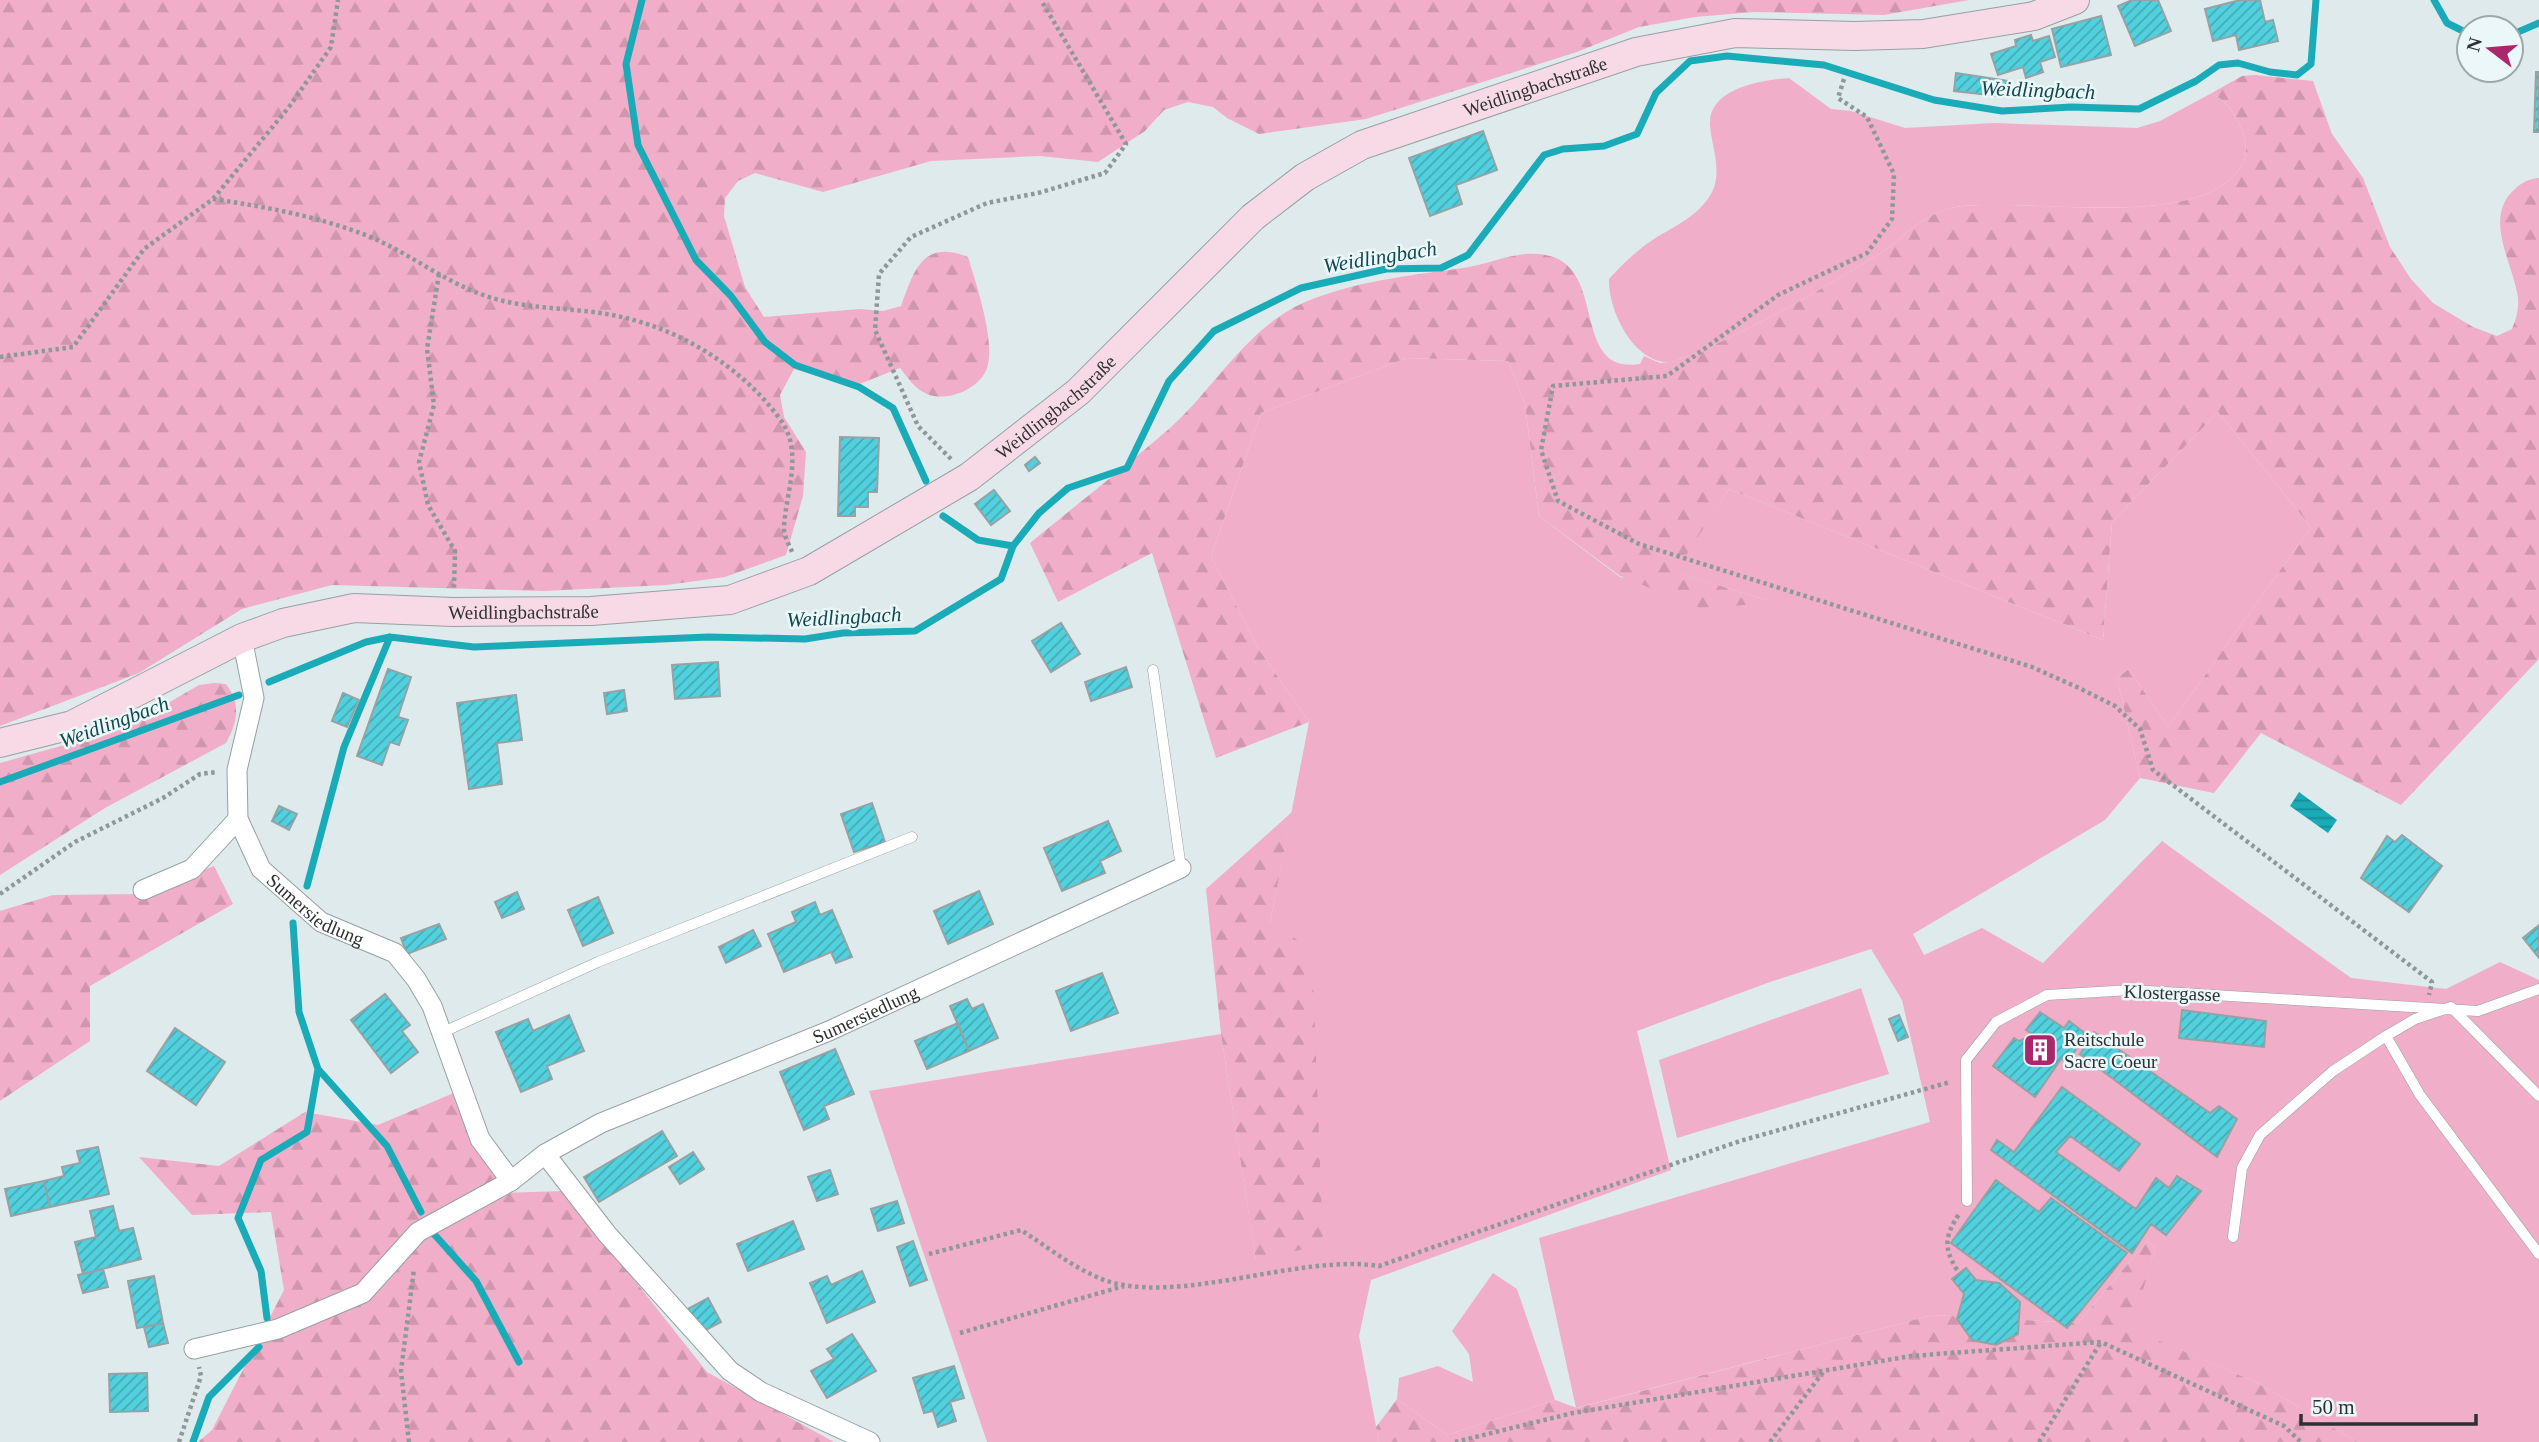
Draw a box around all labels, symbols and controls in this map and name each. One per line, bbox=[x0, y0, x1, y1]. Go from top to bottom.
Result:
north arrow bbox=[2455, 14, 2525, 84]
text: N bbox=[2462, 35, 2486, 54]
street label: Weidlingbachstraße bbox=[1460, 52, 1610, 120]
water label: Weidlingbach bbox=[1980, 76, 2096, 104]
water label: Weidlingbach bbox=[1321, 236, 1439, 278]
street label: Weidlingbachstraße bbox=[991, 350, 1120, 463]
street label: Weidlingbachstraße bbox=[448, 600, 600, 623]
water label: Weidlingbach bbox=[786, 602, 902, 632]
water label: Weidlingbach bbox=[56, 691, 172, 753]
street label: Sumersiedlung bbox=[263, 869, 368, 950]
street label: Sumersiedlung bbox=[809, 981, 922, 1047]
street label: Klostergasse bbox=[2123, 981, 2221, 1005]
place label: Reitschule Sacre Coeur bbox=[2064, 1029, 2158, 1072]
building icon: Reitschule Sacre Coeur bbox=[2021, 1031, 2059, 1069]
scale bar bbox=[2301, 1382, 2476, 1426]
text: 50 m bbox=[2312, 1395, 2355, 1419]

